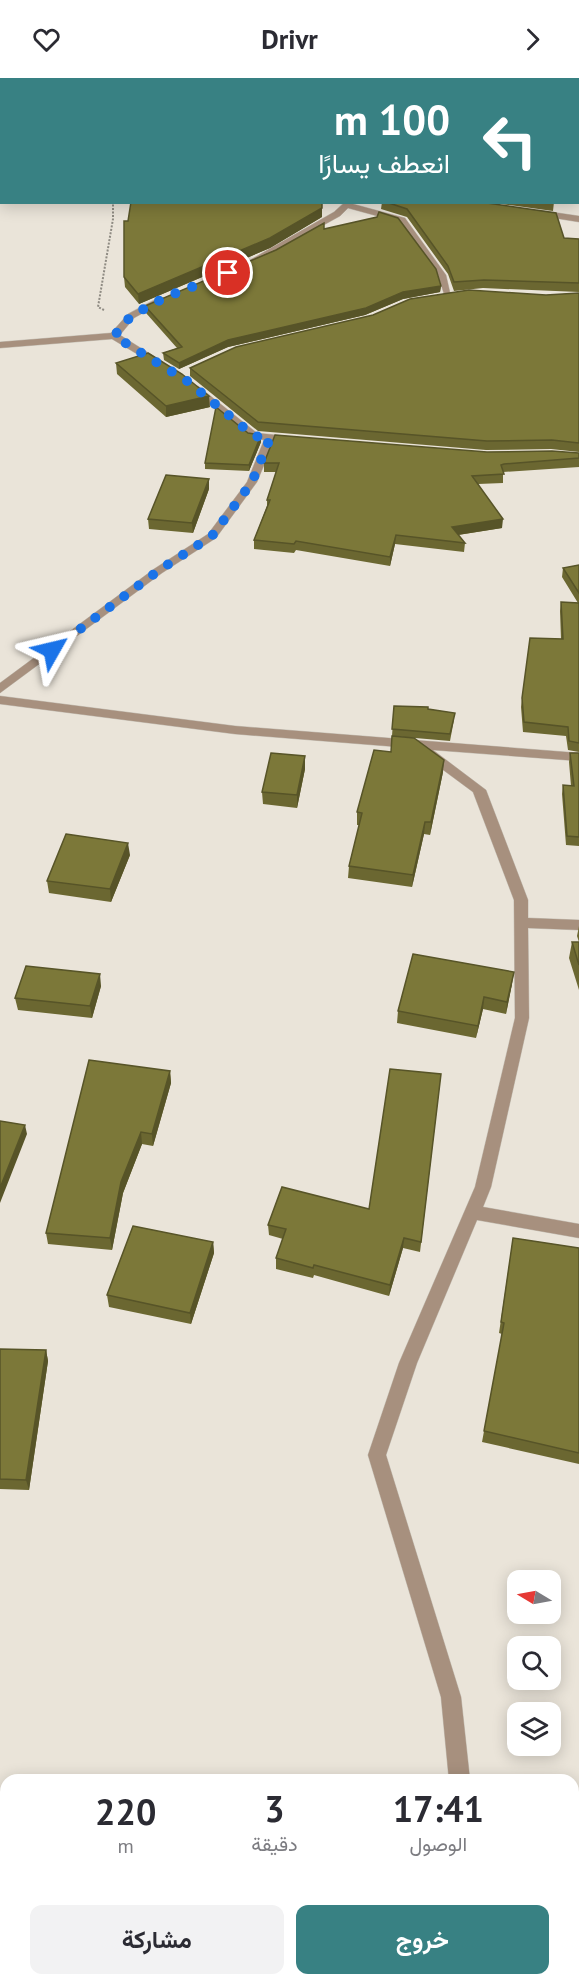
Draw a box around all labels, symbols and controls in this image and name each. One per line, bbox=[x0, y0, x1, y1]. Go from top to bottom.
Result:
text: Drivr bbox=[261, 22, 318, 56]
icon: heart bbox=[30, 23, 63, 56]
icon: forward bbox=[516, 23, 549, 56]
text: 100 m bbox=[334, 92, 450, 147]
icon: left bbox=[471, 102, 549, 180]
text: انعطف يسارًا bbox=[318, 146, 450, 180]
pin bbox=[202, 247, 253, 298]
icon: arrive bbox=[211, 256, 244, 289]
position arrow bbox=[20, 618, 84, 682]
north arrow bbox=[507, 1570, 561, 1624]
map controls bbox=[507, 1570, 561, 1756]
button: search bbox=[507, 1636, 561, 1690]
button: layers bbox=[507, 1702, 561, 1756]
text: 3 bbox=[264, 1785, 285, 1832]
text: 17:41 bbox=[393, 1785, 484, 1832]
text: 220 bbox=[95, 1788, 156, 1835]
text: دقيقة bbox=[251, 1831, 298, 1857]
text: الوصول bbox=[409, 1831, 467, 1857]
text: m bbox=[118, 1833, 134, 1859]
button: مشاركة bbox=[30, 1905, 284, 1974]
button: خروج bbox=[296, 1905, 549, 1974]

